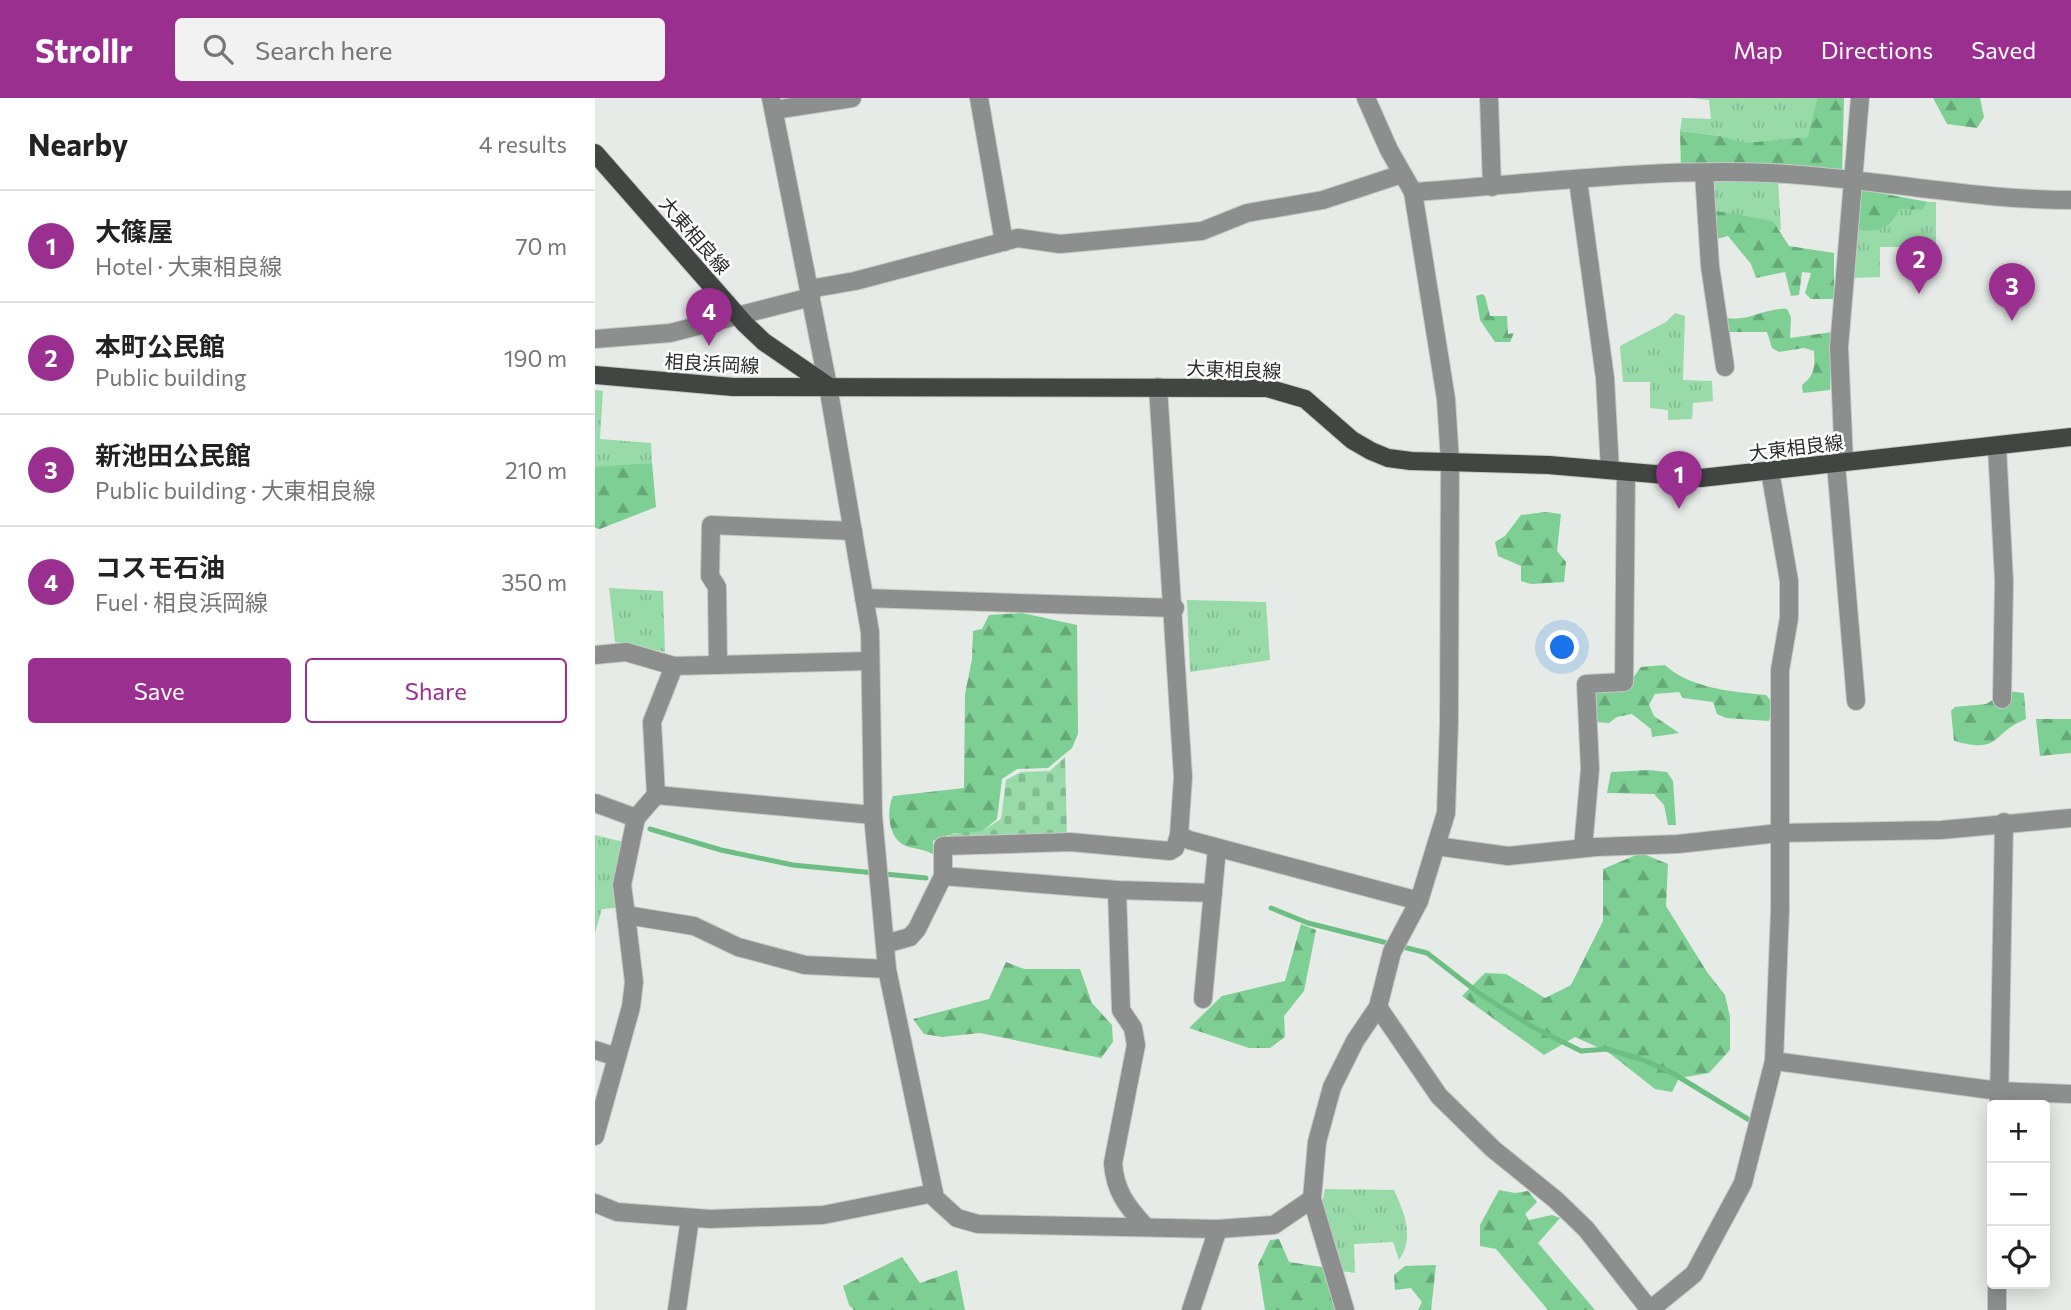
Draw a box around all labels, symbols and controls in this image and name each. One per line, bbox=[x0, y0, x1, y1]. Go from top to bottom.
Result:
search box bbox=[175, 18, 665, 81]
text: Strollr bbox=[35, 29, 133, 70]
icon: search bbox=[199, 30, 237, 68]
text: Search here bbox=[255, 34, 392, 65]
text: Map bbox=[1733, 35, 1783, 64]
text: Directions bbox=[1821, 35, 1933, 64]
text: Saved bbox=[1971, 35, 2036, 64]
text: Nearby bbox=[28, 125, 128, 162]
text: 4 results bbox=[479, 130, 567, 158]
street label: 大東相良線 bbox=[655, 192, 735, 278]
text: 大篠屋 bbox=[95, 215, 173, 246]
text: 1 bbox=[46, 232, 56, 260]
text: 70 m bbox=[515, 232, 567, 260]
pin: 2 bbox=[1896, 236, 1942, 294]
text: Hotel · 大東相良線 bbox=[95, 252, 282, 280]
pin: 3 bbox=[1989, 263, 2035, 321]
pin: 4 bbox=[686, 288, 732, 346]
text: 本町公民館 bbox=[95, 330, 225, 361]
text: 2 bbox=[44, 344, 58, 372]
text: 190 m bbox=[504, 344, 567, 372]
street label: 相良浜岡線 bbox=[664, 349, 760, 377]
street label: 大東相良線 bbox=[1186, 356, 1282, 382]
text: Public building bbox=[95, 363, 246, 391]
street label: 大東相良線 bbox=[1747, 430, 1845, 464]
text: 新池田公民館 bbox=[95, 439, 251, 470]
pin: 1 bbox=[1656, 451, 1702, 509]
text: 3 bbox=[44, 456, 58, 484]
text: 210 m bbox=[505, 456, 567, 484]
text: Public building · 大東相良線 bbox=[95, 476, 376, 504]
text: コスモ石油 bbox=[95, 551, 225, 582]
text: 4 bbox=[44, 568, 58, 596]
text: 350 m bbox=[501, 568, 567, 596]
text: Fuel · 相良浜岡線 bbox=[95, 588, 268, 616]
your location bbox=[1545, 630, 1579, 664]
button: Save bbox=[28, 658, 291, 723]
button: Share bbox=[305, 658, 567, 723]
map controls bbox=[1987, 1100, 2050, 1289]
button: + bbox=[1987, 1100, 2050, 1163]
button: − bbox=[1987, 1163, 2050, 1226]
button: locate bbox=[1987, 1226, 2050, 1289]

